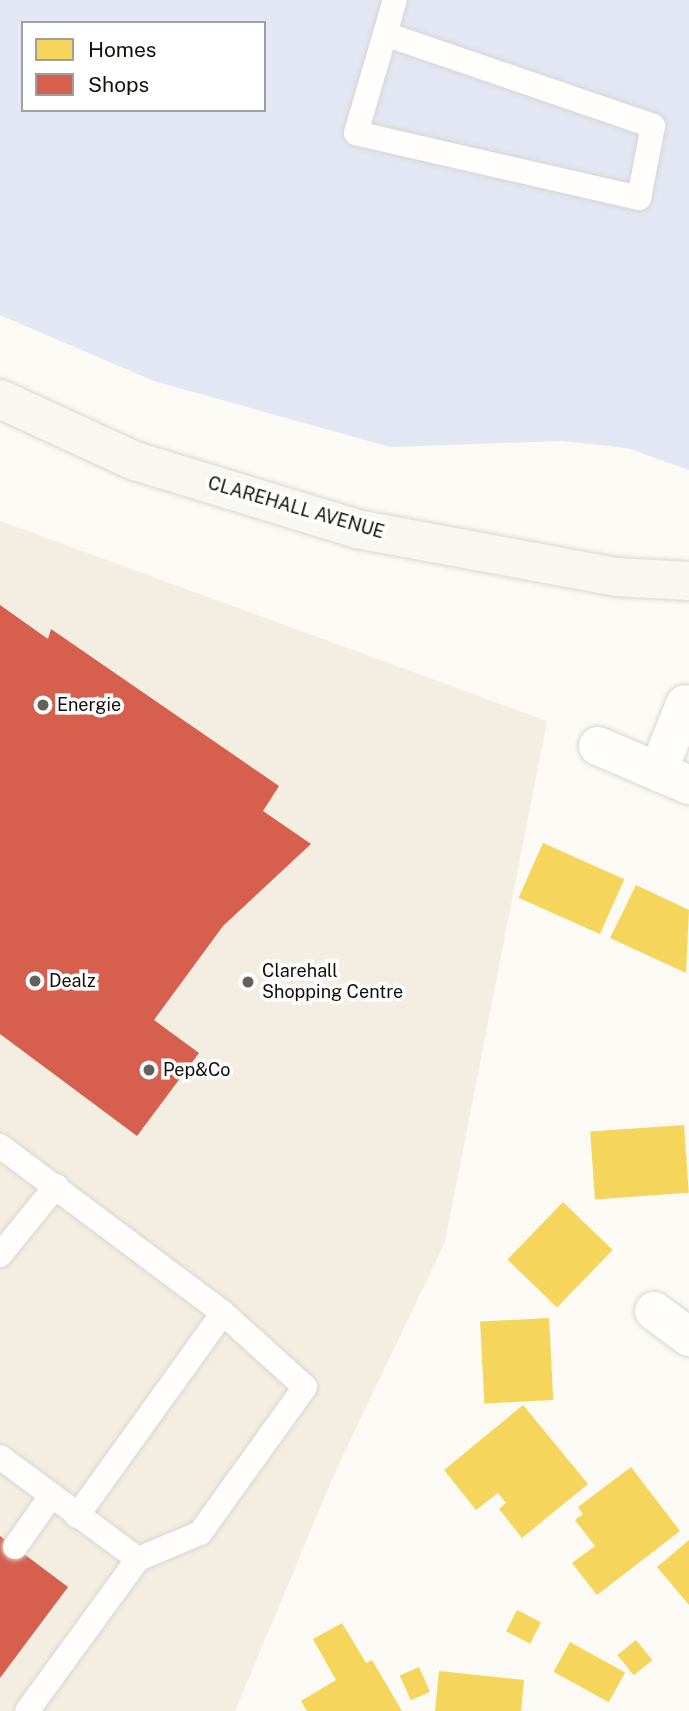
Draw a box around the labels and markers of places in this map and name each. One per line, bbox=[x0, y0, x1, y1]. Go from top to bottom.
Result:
place label: Energie bbox=[57, 694, 121, 716]
marker: Energie bbox=[35, 697, 51, 713]
place label: Clarehall Shopping Centre bbox=[262, 961, 403, 1004]
place label: Dealz bbox=[49, 970, 96, 992]
marker: Dealz bbox=[27, 973, 43, 989]
marker: Clarehall Shopping Centre bbox=[240, 974, 256, 990]
place label: Pep&Co bbox=[163, 1059, 231, 1081]
marker: Pep&Co bbox=[141, 1062, 157, 1078]

